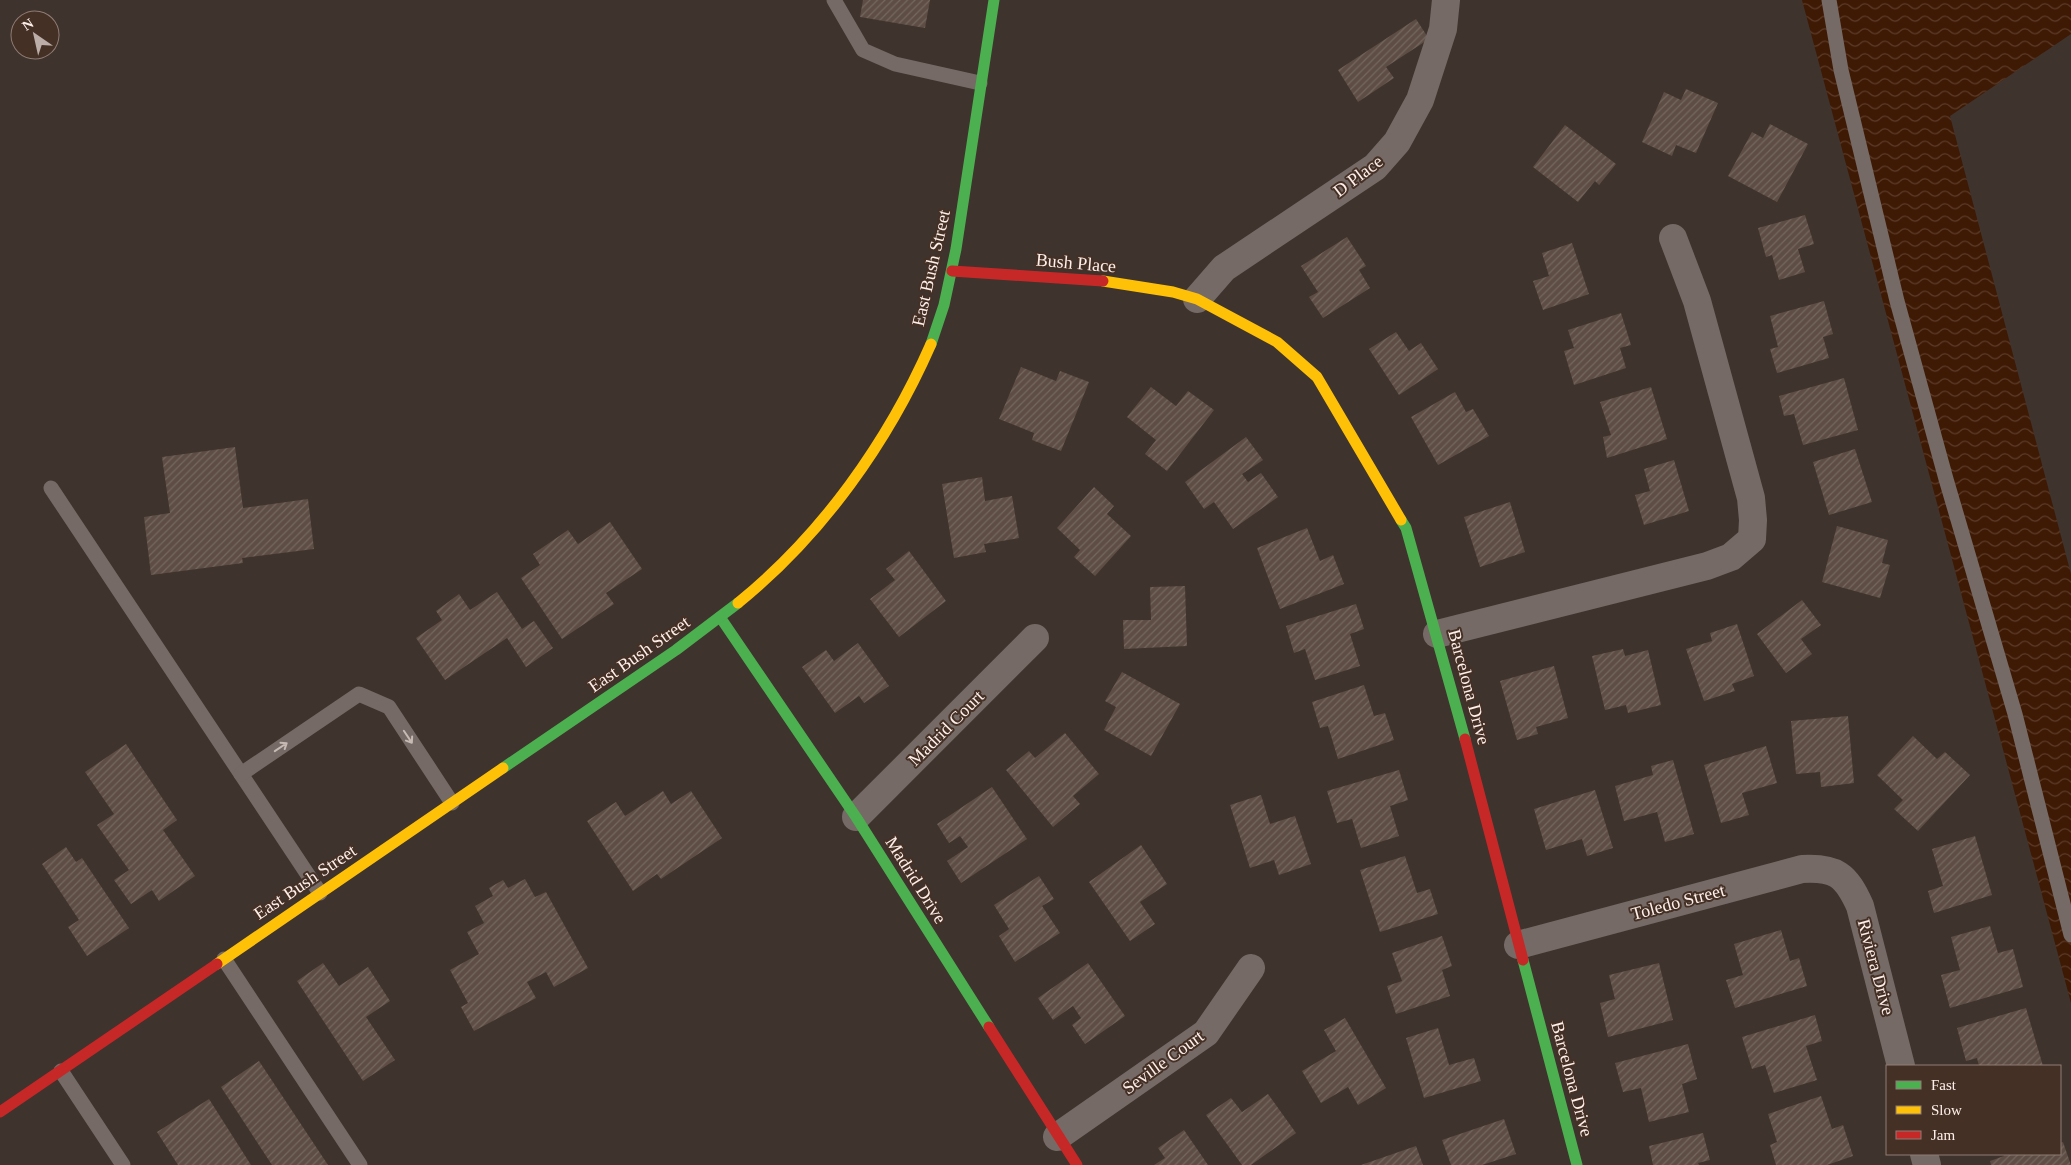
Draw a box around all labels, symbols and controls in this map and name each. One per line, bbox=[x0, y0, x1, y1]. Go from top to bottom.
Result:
north arrow bbox=[10, 10, 60, 60]
text: N bbox=[20, 16, 36, 34]
street label: D Place bbox=[1329, 151, 1387, 201]
street label: East Bush Street bbox=[908, 208, 954, 328]
street label: Bush Place bbox=[1035, 250, 1117, 276]
street label: East Bush Street bbox=[585, 612, 693, 696]
street label: Barcelona Drive bbox=[1444, 627, 1494, 747]
street label: Madrid Court bbox=[904, 686, 988, 770]
one-way arrow bbox=[403, 730, 414, 744]
one-way arrow bbox=[274, 742, 288, 752]
street label: Madrid Drive bbox=[881, 833, 951, 927]
street label: East Bush Street bbox=[250, 840, 360, 924]
street label: Toledo Street bbox=[1629, 880, 1727, 924]
street label: Riviera Drive bbox=[1854, 917, 1898, 1017]
street label: Barcelona Drive bbox=[1547, 1019, 1597, 1139]
street label: Seville Court bbox=[1118, 1026, 1208, 1098]
legend bbox=[1886, 1065, 2061, 1155]
text: Fast bbox=[1931, 1077, 1957, 1093]
text: Slow bbox=[1931, 1102, 1962, 1118]
text: Jam bbox=[1931, 1127, 1955, 1143]

